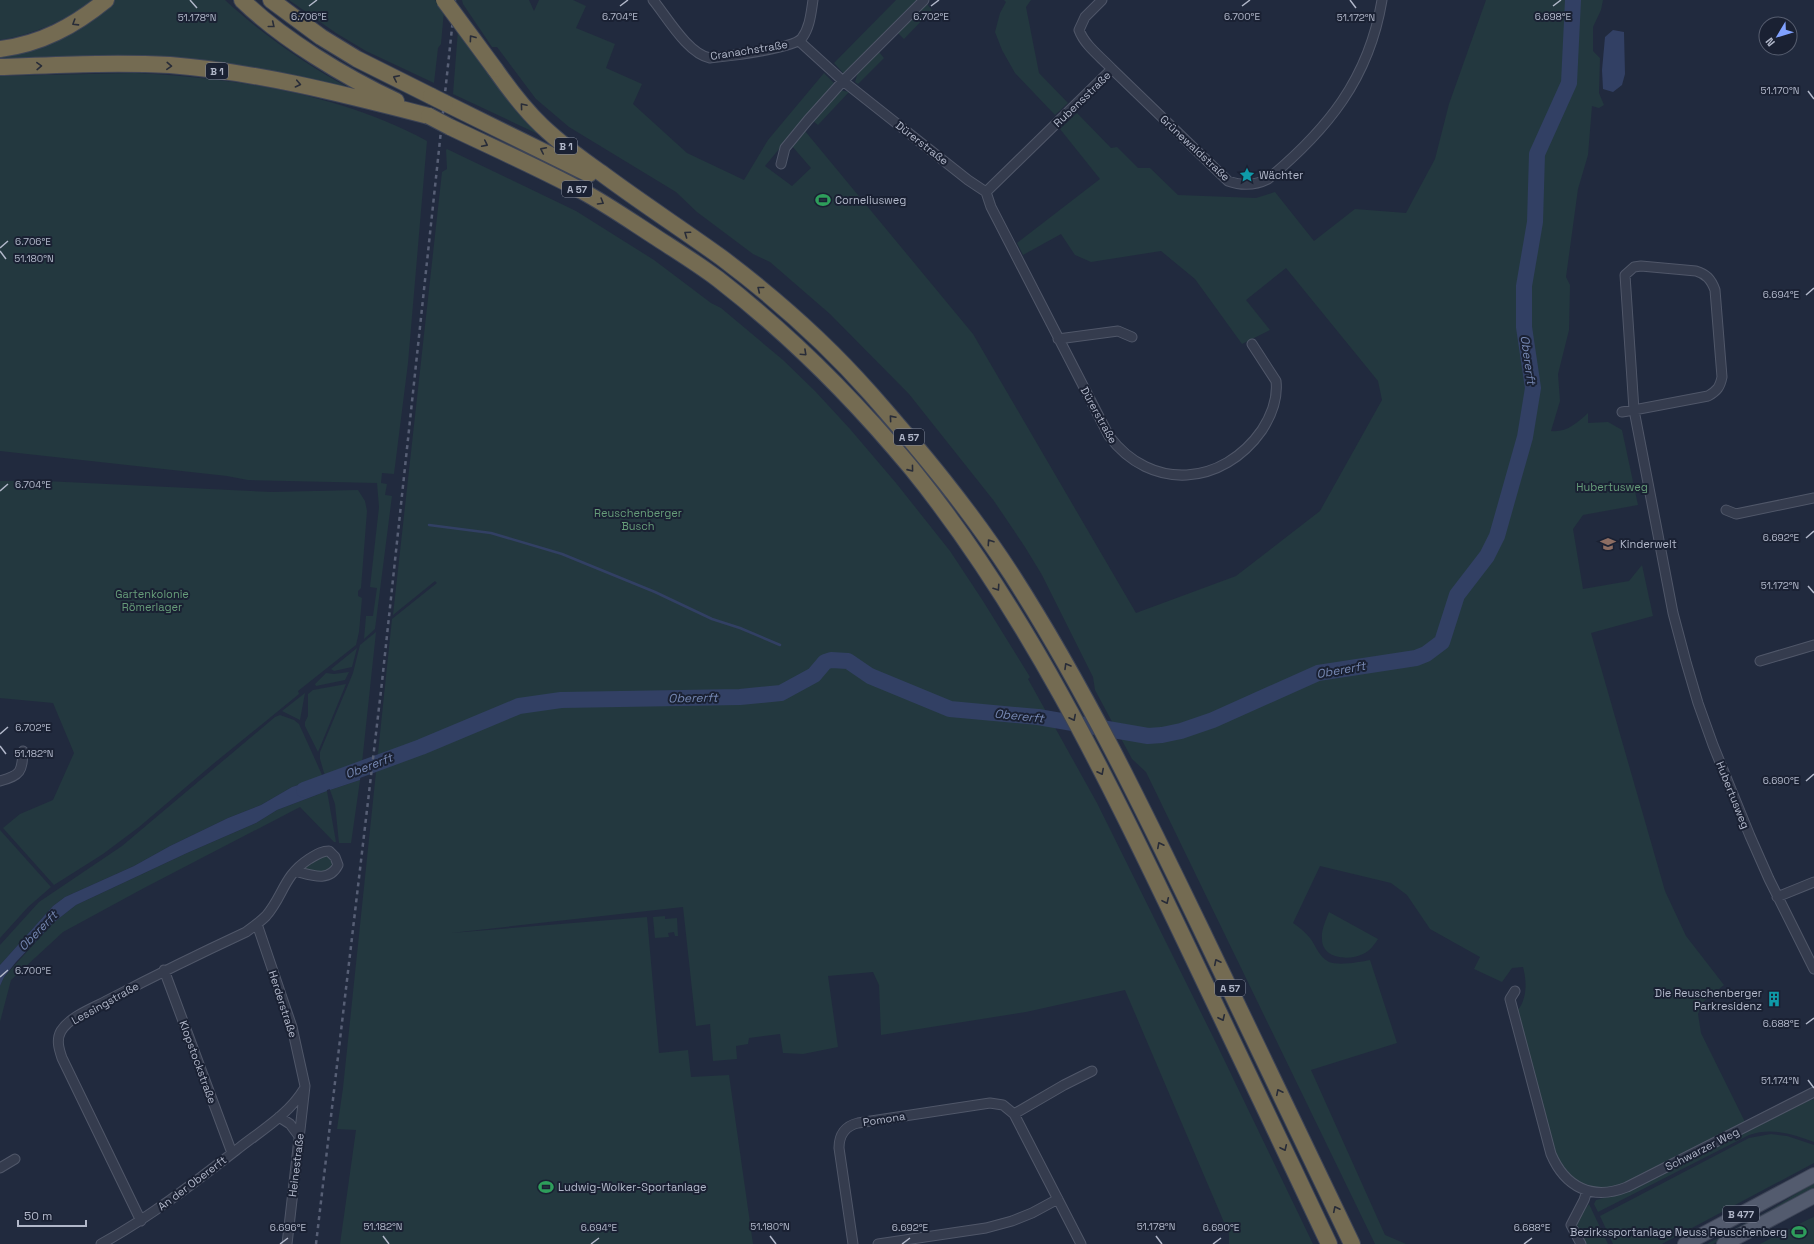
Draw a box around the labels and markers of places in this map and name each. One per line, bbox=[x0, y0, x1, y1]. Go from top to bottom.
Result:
place icon: Wächter bbox=[1238, 166, 1256, 184]
place label: Wächter bbox=[1259, 168, 1303, 182]
sports icon: Corneliusweg bbox=[814, 191, 832, 209]
place label: Corneliusweg bbox=[835, 193, 906, 207]
school or university icon: Kinderwelt bbox=[1599, 535, 1617, 553]
place label: Kinderwelt bbox=[1620, 537, 1677, 551]
place label: Die Reuschenberger Parkresidenz bbox=[1655, 986, 1762, 1013]
building icon: Die Reuschenberger Parkresidenz bbox=[1765, 990, 1783, 1008]
sports icon: Ludwig-Wolker-Sportanlage bbox=[537, 1178, 555, 1196]
place label: Ludwig-Wolker-Sportanlage bbox=[558, 1180, 706, 1194]
sports icon: Bezirkssportanlage Neuss Reuschenberg bbox=[1790, 1223, 1808, 1241]
place label: Bezirkssportanlage Neuss Reuschenberg bbox=[1570, 1225, 1787, 1239]

